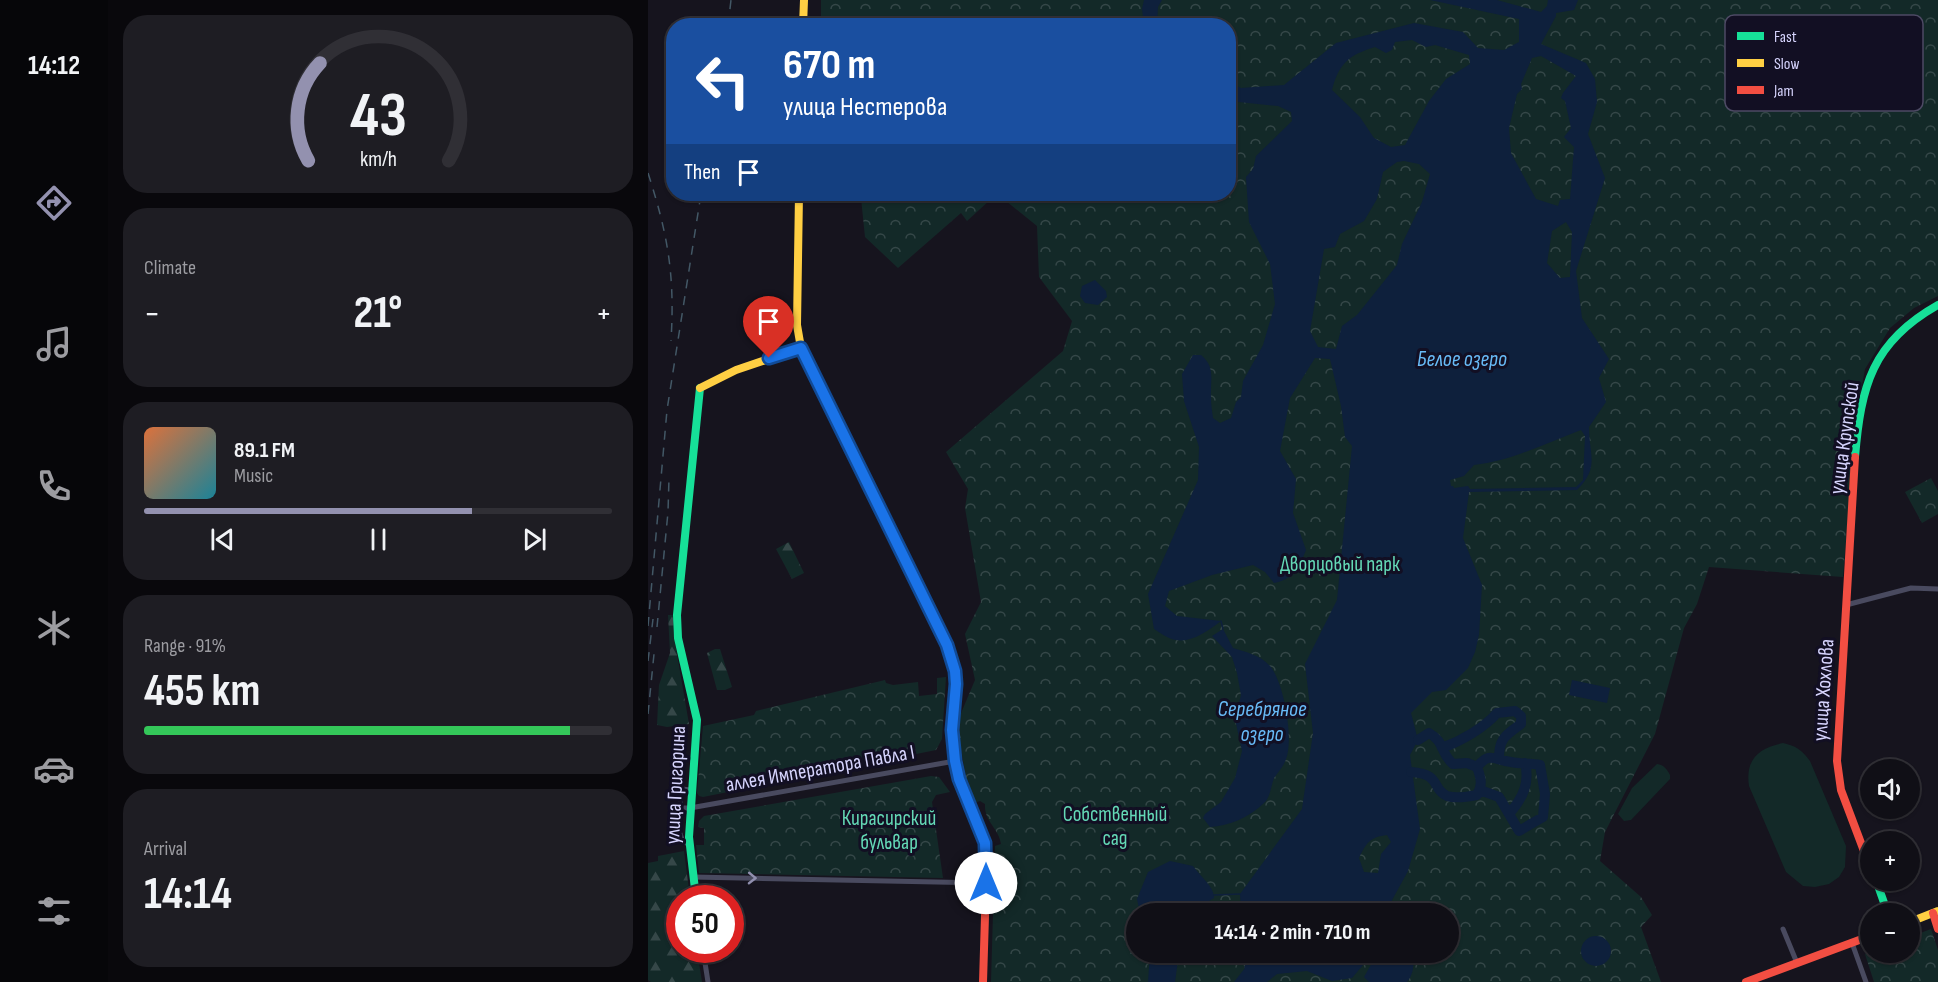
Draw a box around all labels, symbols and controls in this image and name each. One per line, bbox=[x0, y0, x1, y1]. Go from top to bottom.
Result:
legend bbox=[1725, 15, 1923, 111]
text: Fast bbox=[1774, 28, 1797, 47]
text: 670 m bbox=[783, 40, 875, 91]
icon: left bbox=[684, 42, 762, 120]
text: 14:12 bbox=[28, 50, 80, 82]
text: Slow bbox=[1774, 55, 1799, 74]
text: 43 bbox=[349, 79, 407, 154]
text: Jam bbox=[1773, 82, 1794, 101]
text: улица Нестерова bbox=[783, 91, 947, 123]
text: km/h bbox=[359, 148, 397, 173]
icon: arrive bbox=[732, 156, 765, 189]
text: Then bbox=[684, 159, 720, 186]
icon: directions bbox=[33, 182, 75, 224]
text: Climate bbox=[144, 256, 196, 280]
text: 21° bbox=[354, 286, 402, 341]
text: − bbox=[144, 294, 160, 334]
text: + bbox=[596, 294, 612, 334]
pin bbox=[743, 296, 794, 358]
icon: arrive bbox=[752, 305, 785, 338]
icon: music bbox=[33, 323, 75, 365]
water label: Белое озеро bbox=[1417, 346, 1507, 373]
street label: улица Крупской bbox=[1824, 380, 1865, 496]
text: 89.1 FM bbox=[234, 437, 295, 464]
text: Music bbox=[234, 464, 273, 488]
icon: phone bbox=[33, 465, 75, 507]
icon: previous bbox=[206, 523, 239, 556]
icon: pause bbox=[362, 523, 395, 556]
icon: next bbox=[518, 523, 551, 556]
park label: Дворцовый парк bbox=[1280, 552, 1400, 577]
icon: climate bbox=[33, 607, 75, 649]
text: Range · 91% bbox=[144, 634, 226, 658]
street label: улица Хохлова bbox=[1807, 638, 1840, 742]
text: 455 km bbox=[144, 664, 260, 719]
water label: Серебряное озеро bbox=[1217, 696, 1307, 748]
street label: улица Григорина bbox=[660, 725, 691, 845]
street label: аллея Императора Павла I bbox=[724, 740, 916, 797]
icon: car bbox=[33, 748, 75, 790]
map controls bbox=[1860, 759, 1920, 963]
button: sound bbox=[1860, 759, 1920, 819]
park label: Собственный сад bbox=[1063, 802, 1167, 851]
park label: Кирасирский бульвар bbox=[842, 806, 936, 855]
button: + bbox=[1860, 831, 1920, 891]
text: Arrival bbox=[144, 837, 187, 861]
position arrow bbox=[954, 851, 1018, 915]
text: 14:14 bbox=[144, 867, 232, 922]
one-way arrow bbox=[747, 872, 756, 885]
speed limit sign: 50 bbox=[666, 885, 744, 963]
icon: filters bbox=[33, 890, 75, 932]
button: − bbox=[1860, 903, 1920, 963]
text: 14:14 · 2 min · 710 m bbox=[1215, 919, 1370, 946]

